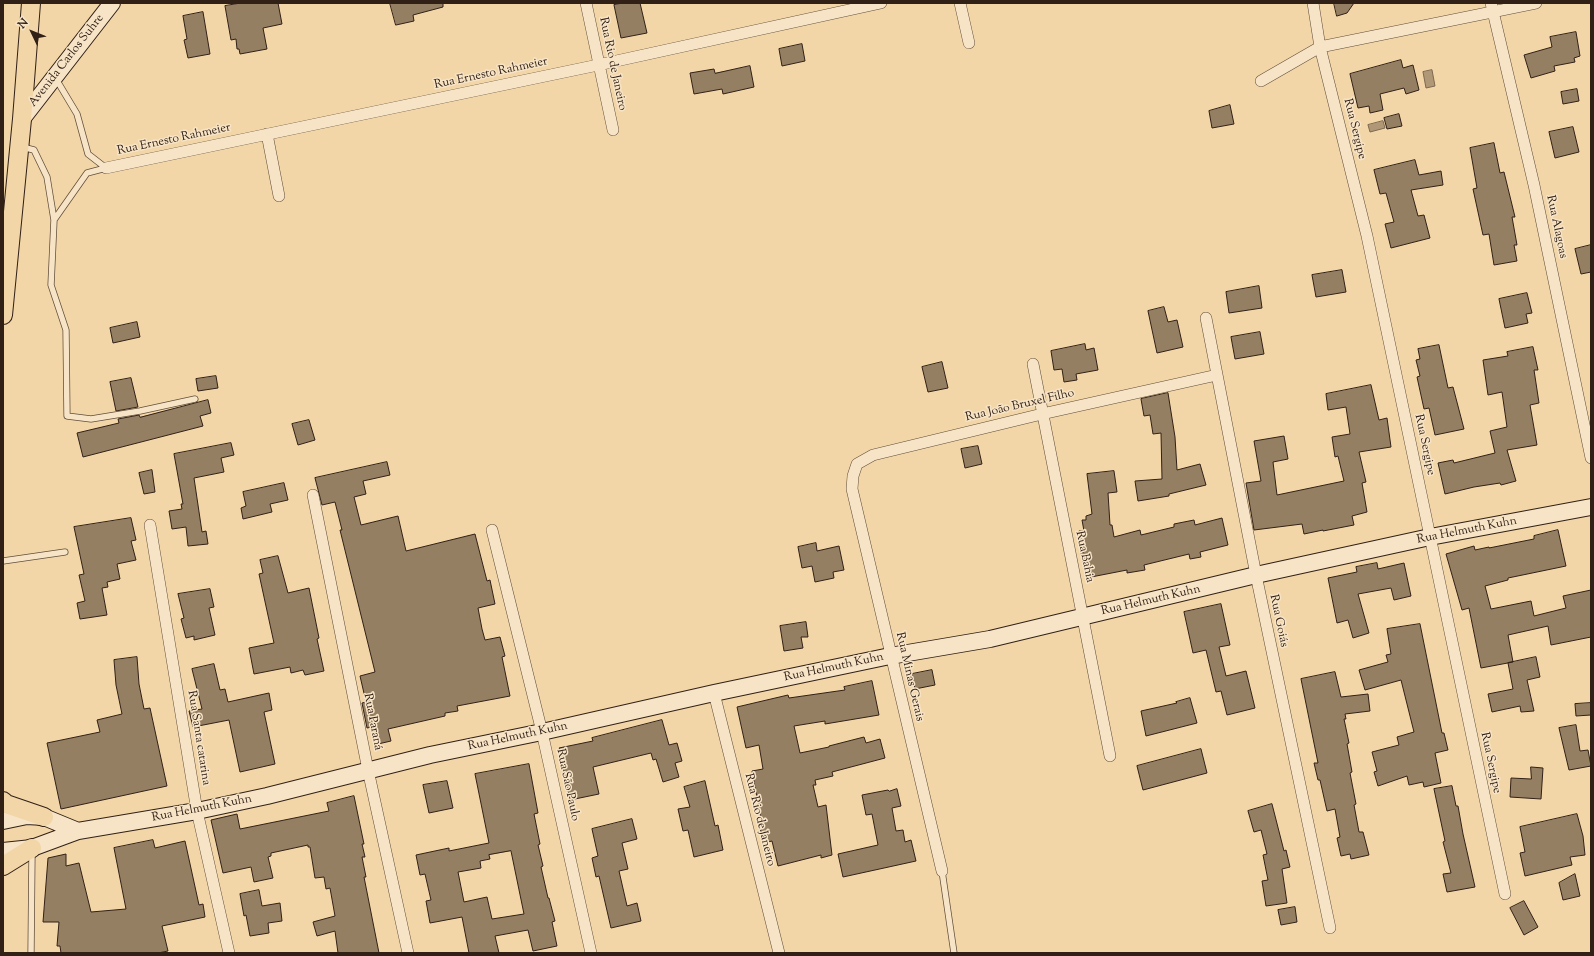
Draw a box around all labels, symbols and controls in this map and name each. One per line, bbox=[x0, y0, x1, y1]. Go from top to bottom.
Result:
north arrow bbox=[12, 12, 52, 52]
street label: Avenida Carlos Suhre bbox=[26, 12, 108, 110]
text: N bbox=[14, 15, 32, 32]
street label: Rua Rio de Janeiro bbox=[595, 16, 629, 112]
street label: Rua Ernesto Rahmeier bbox=[433, 55, 549, 93]
street label: Rua Sergipe bbox=[1340, 97, 1368, 161]
street label: Rua Ernesto Rahmeier bbox=[116, 121, 232, 159]
street label: Rua Alagoas bbox=[1542, 194, 1570, 260]
street label: Rua João Bruxel Filho bbox=[964, 386, 1076, 426]
street label: Rua Sergipe bbox=[1411, 413, 1437, 477]
street label: Rua Helmuth Kuhn bbox=[1416, 514, 1518, 548]
street label: Rua Bahia bbox=[1072, 530, 1096, 584]
street label: Rua Helmuth Kuhn bbox=[1100, 583, 1202, 619]
street label: Rua Goiás bbox=[1265, 593, 1291, 649]
street label: Rua Minas Gerais bbox=[892, 631, 926, 723]
street label: Rua Helmuth Kuhn bbox=[783, 650, 885, 686]
street label: Rua Santa catarina bbox=[183, 689, 213, 787]
street label: Rua Paraná bbox=[359, 692, 385, 752]
street label: Rua Helmuth Kuhn bbox=[467, 719, 569, 755]
street label: Rua Sergipe bbox=[1477, 731, 1503, 795]
street label: Rua São Paulo bbox=[552, 748, 582, 822]
street label: Rua Rio de Janeiro bbox=[741, 772, 777, 868]
street label: Rua Helmuth Kuhn bbox=[151, 792, 253, 826]

